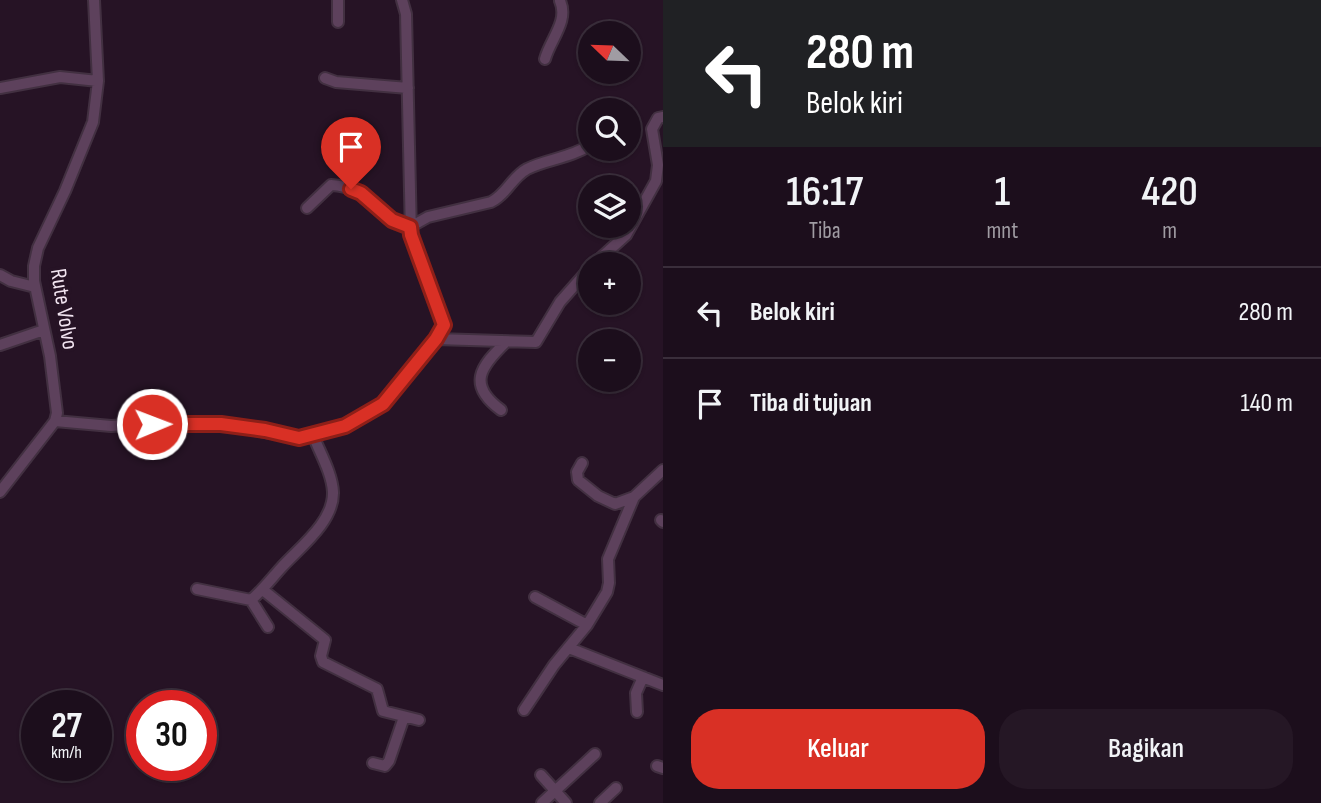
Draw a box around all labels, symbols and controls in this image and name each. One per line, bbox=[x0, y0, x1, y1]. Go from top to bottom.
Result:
north arrow bbox=[578, 21, 640, 84]
map controls bbox=[578, 21, 641, 392]
text: 280 m bbox=[806, 24, 914, 83]
icon: left bbox=[691, 28, 782, 119]
text: Belok kiri bbox=[806, 84, 903, 123]
button: search bbox=[578, 98, 641, 161]
pin bbox=[321, 117, 381, 189]
icon: arrive bbox=[332, 128, 370, 166]
text: 16:17 bbox=[786, 167, 863, 218]
text: 1 bbox=[994, 167, 1010, 218]
text: 420 bbox=[1141, 167, 1198, 218]
button: layers bbox=[578, 175, 641, 238]
text: Tiba bbox=[809, 217, 841, 245]
text: mnt bbox=[986, 217, 1018, 245]
text: m bbox=[1162, 217, 1177, 245]
button: + bbox=[578, 252, 641, 315]
street label: Rute Volvo bbox=[44, 266, 84, 352]
icon: left bbox=[691, 294, 729, 332]
text: Belok kiri bbox=[750, 297, 835, 328]
text: 280 m bbox=[1238, 297, 1293, 328]
button: − bbox=[578, 329, 641, 392]
icon: arrive bbox=[691, 385, 729, 423]
position arrow bbox=[115, 387, 189, 461]
text: Tiba di tujuan bbox=[750, 388, 872, 419]
text: 140 m bbox=[1241, 388, 1293, 419]
speed limit sign: 30 bbox=[126, 690, 217, 781]
text: 27 bbox=[51, 705, 82, 748]
button: Keluar bbox=[691, 709, 985, 789]
button: Bagikan bbox=[999, 709, 1293, 789]
text: km/h bbox=[51, 742, 82, 763]

